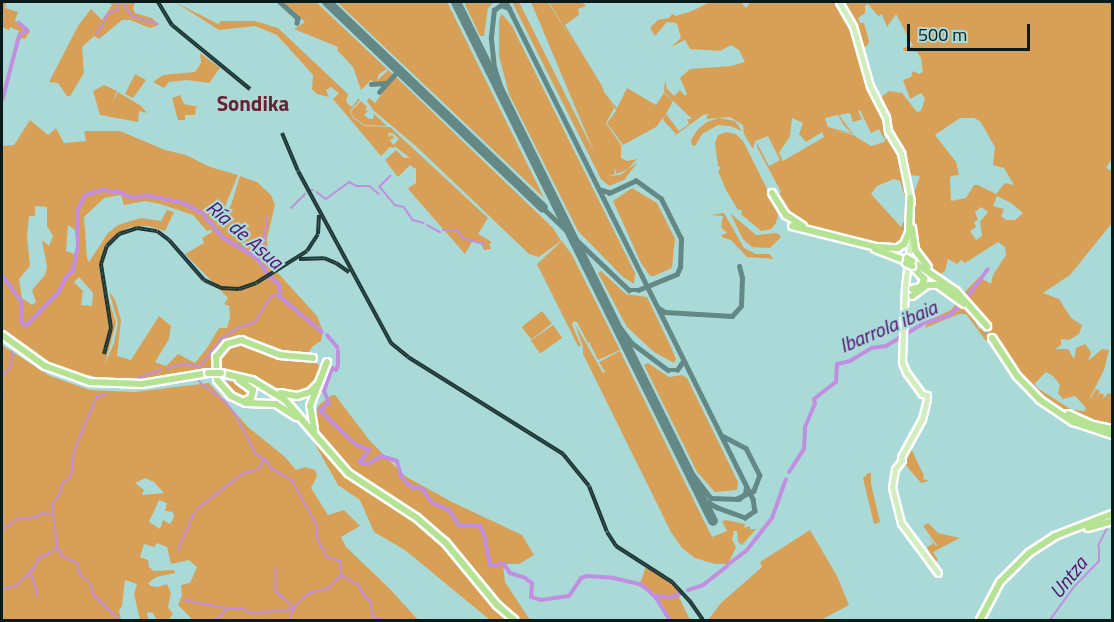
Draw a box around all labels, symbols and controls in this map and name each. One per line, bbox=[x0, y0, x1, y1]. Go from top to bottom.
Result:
scale bar bbox=[910, 12, 1033, 50]
text: 500 m bbox=[918, 21, 967, 48]
district label: Sondika bbox=[217, 90, 289, 116]
water label: Ría de Asua bbox=[202, 194, 288, 274]
water label: Ibarrola ibaia bbox=[836, 295, 940, 357]
water label: Untza bbox=[1044, 551, 1092, 603]

